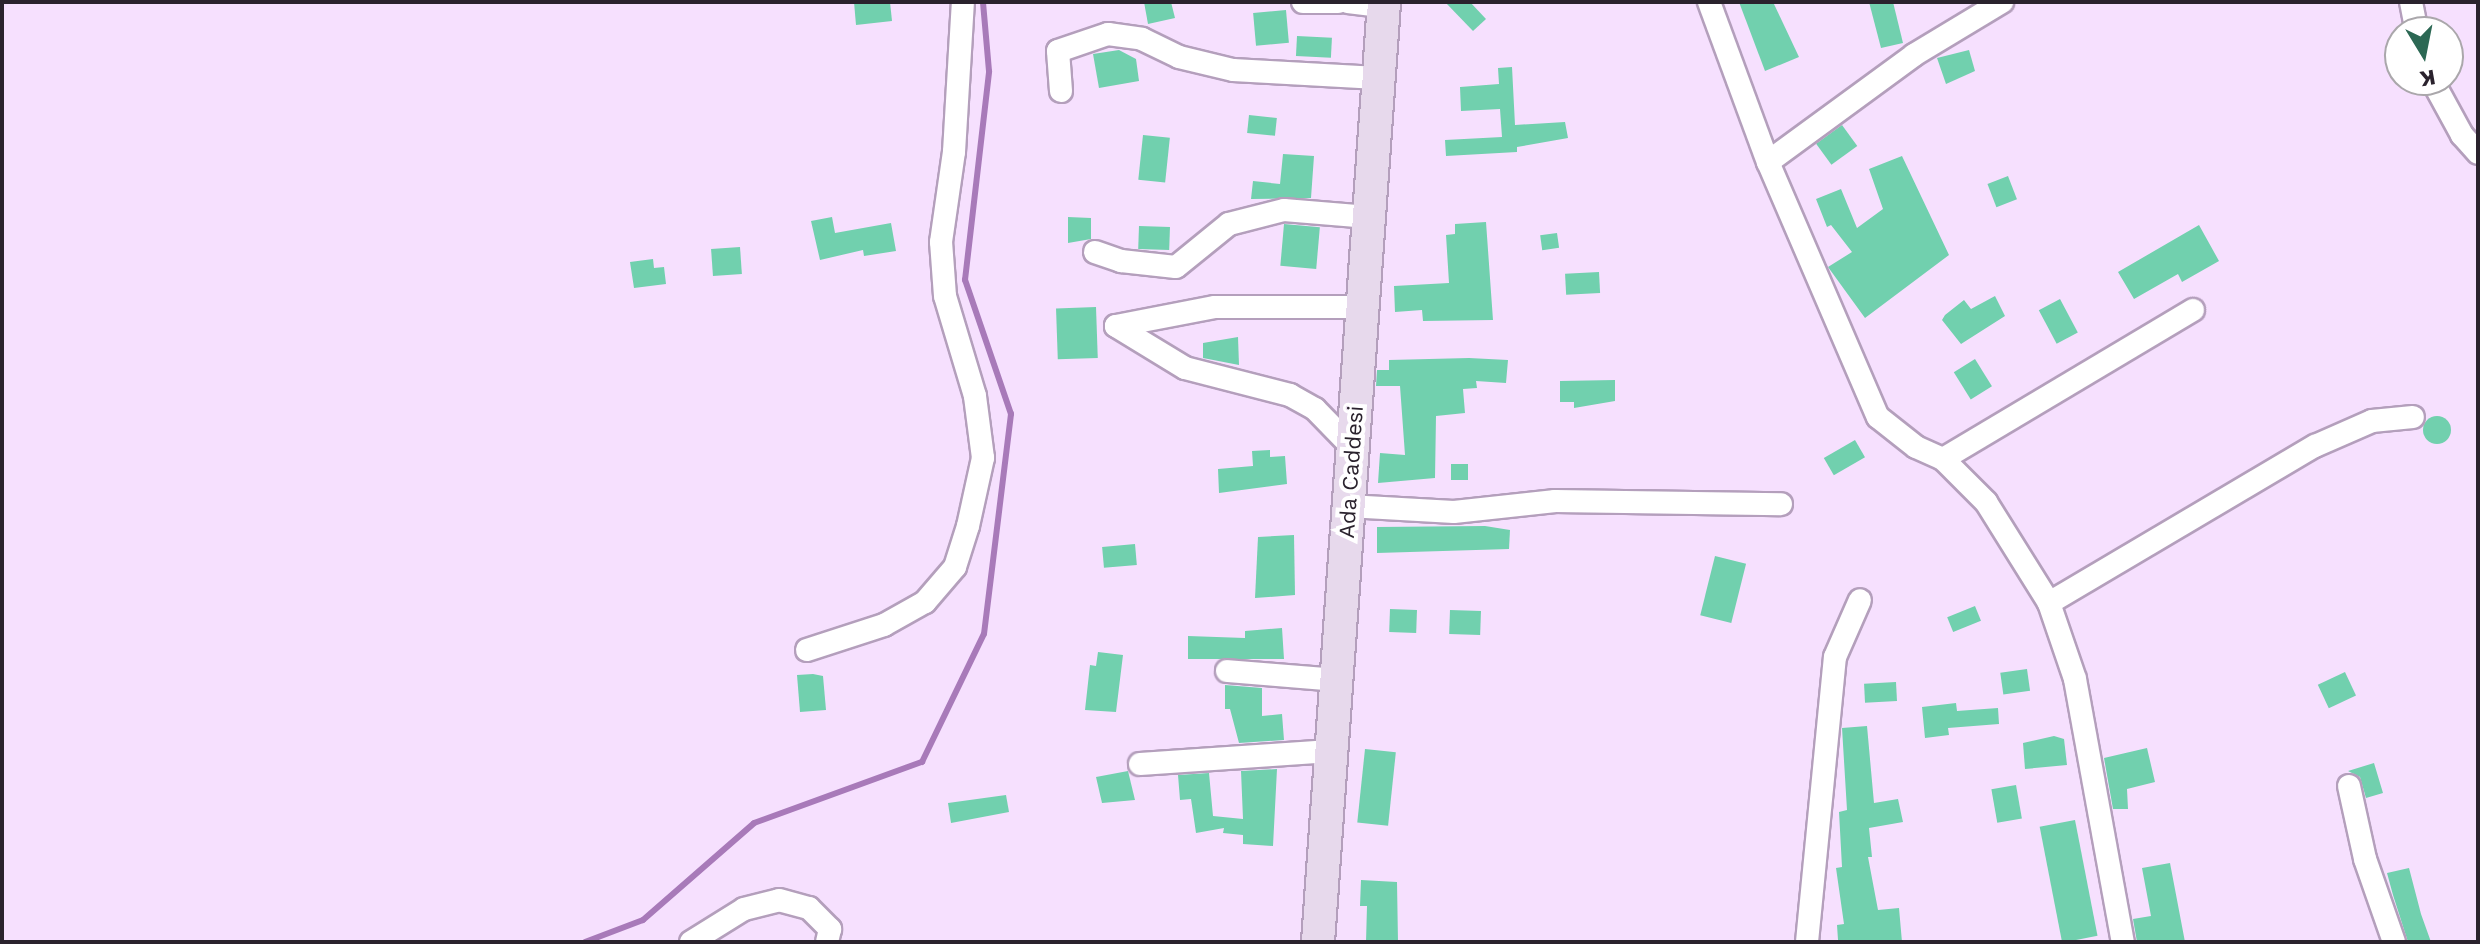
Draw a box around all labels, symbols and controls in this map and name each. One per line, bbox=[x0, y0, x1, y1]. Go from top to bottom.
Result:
north arrow bbox=[2384, 16, 2464, 96]
text: K bbox=[2418, 65, 2438, 92]
street label: Ada Caddesi bbox=[1333, 405, 1369, 539]

